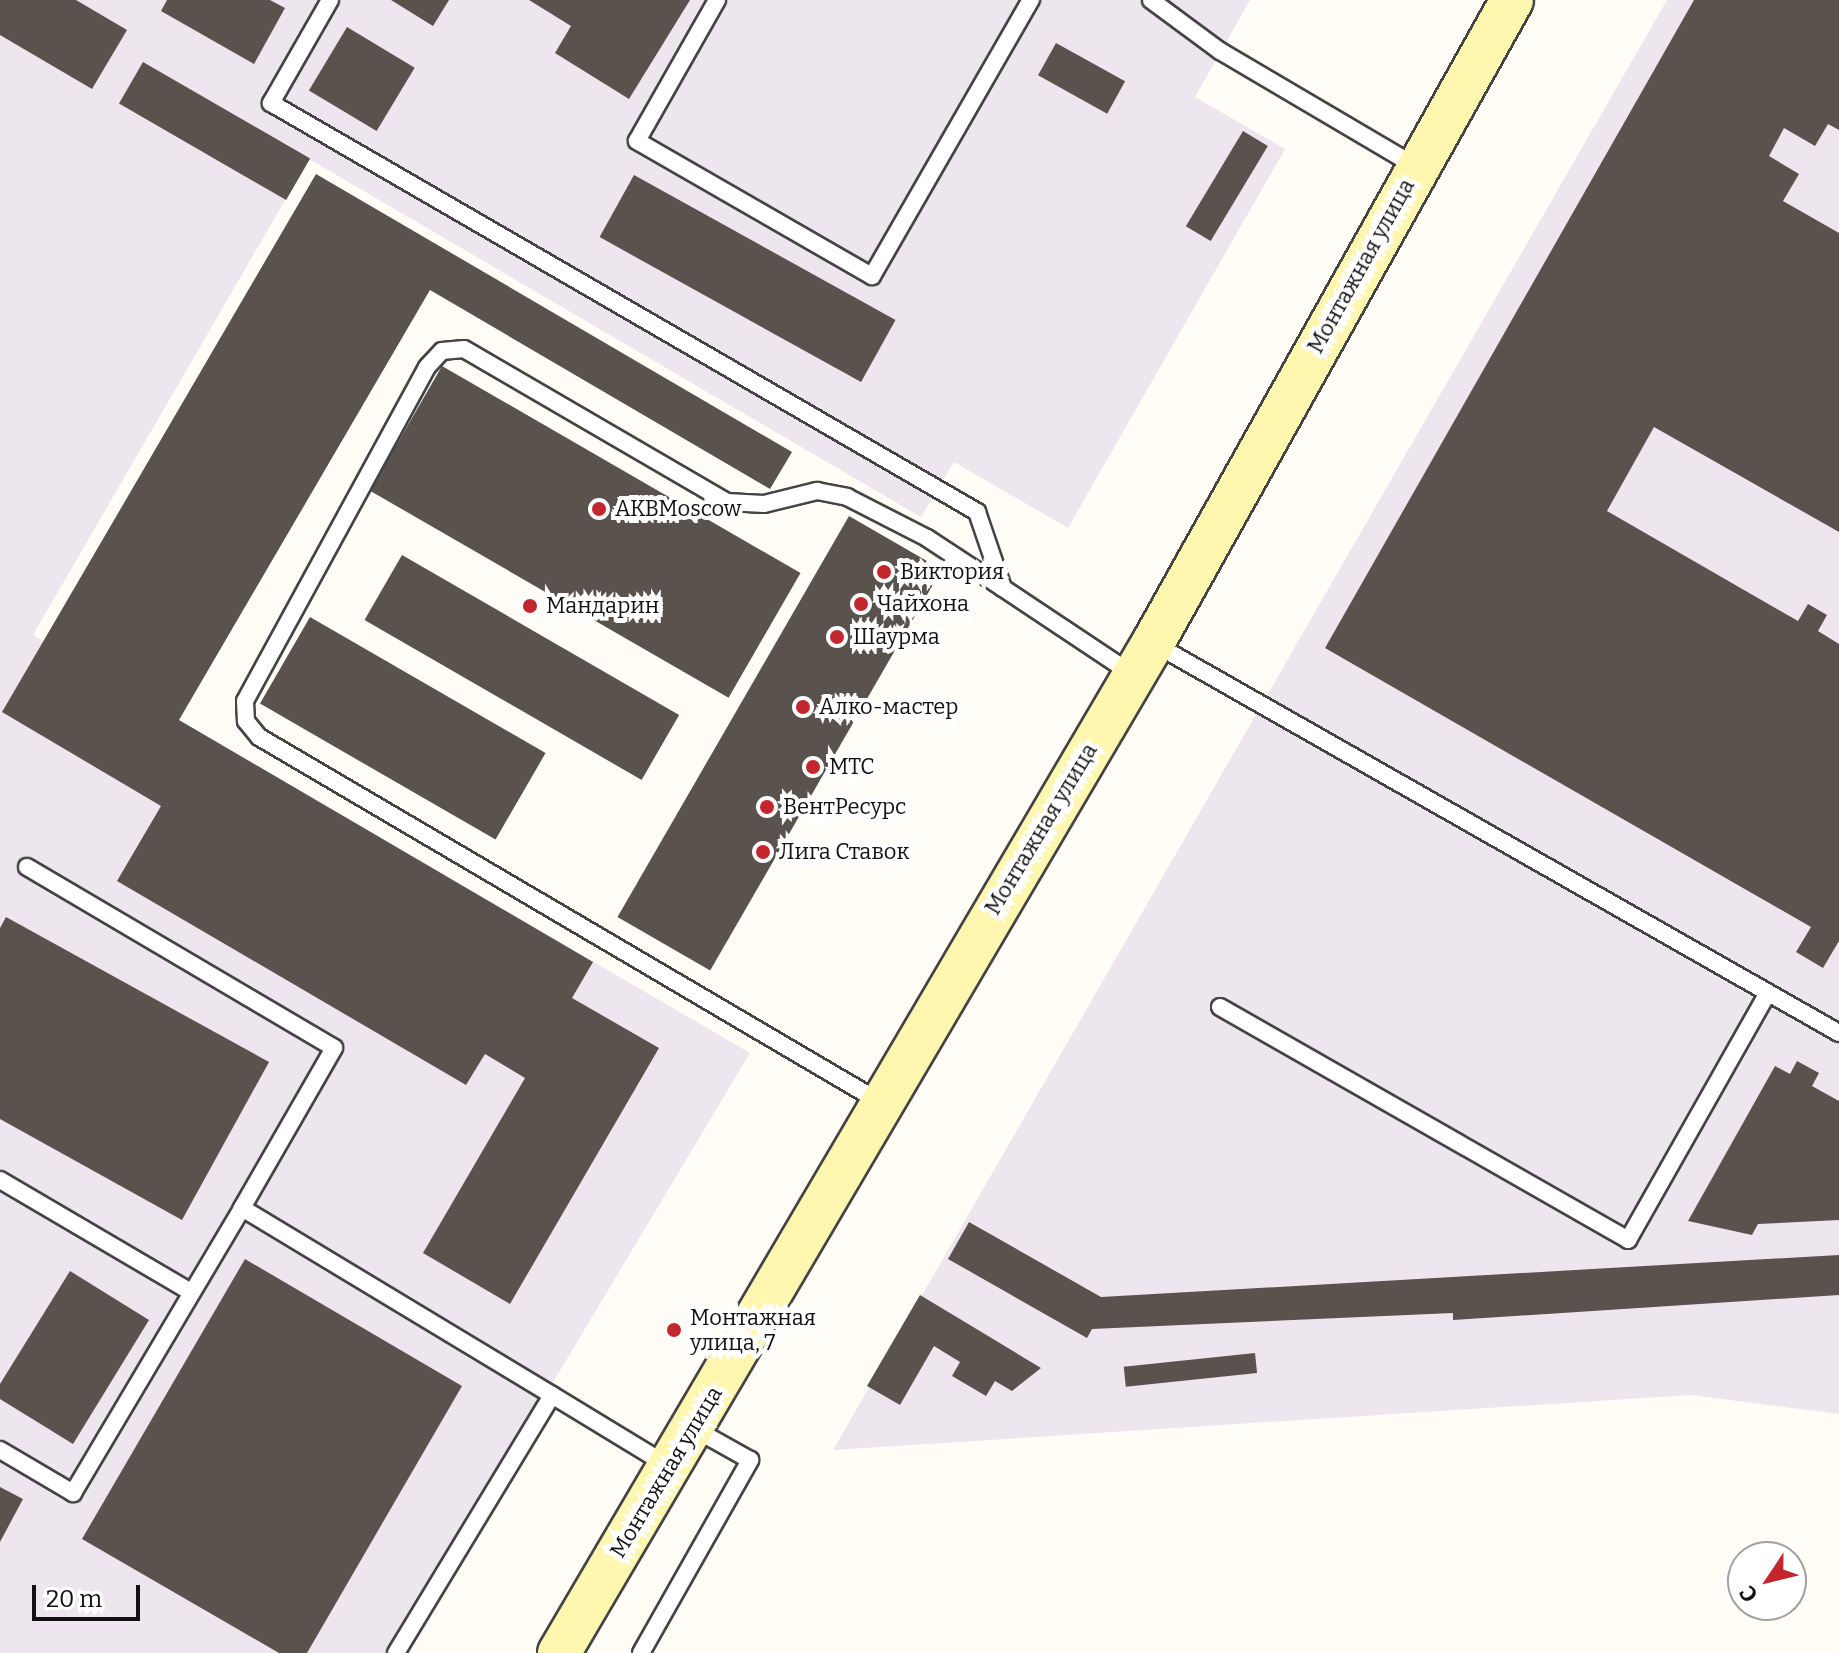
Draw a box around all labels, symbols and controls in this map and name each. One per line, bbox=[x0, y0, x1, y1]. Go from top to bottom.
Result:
street label: Монтажная улица bbox=[1302, 174, 1420, 358]
place label: AKBMoscow bbox=[615, 496, 741, 522]
marker: AKBMoscow bbox=[590, 500, 608, 518]
place label: Виктория bbox=[900, 559, 1004, 585]
marker: Виктория bbox=[875, 563, 893, 581]
place label: Чайхона bbox=[877, 591, 969, 617]
place label: Мандарин bbox=[546, 593, 659, 619]
marker: Чайхона bbox=[852, 595, 870, 613]
marker: Мандарин bbox=[521, 597, 539, 615]
place label: Шаурма bbox=[853, 624, 940, 650]
marker: Шаурма bbox=[828, 628, 846, 646]
place label: Алко-мастер bbox=[819, 694, 958, 720]
marker: Алко-мастер bbox=[794, 698, 812, 716]
street label: Монтажная улица bbox=[979, 739, 1103, 919]
place label: МТС bbox=[829, 754, 875, 780]
marker: МТС bbox=[804, 758, 822, 776]
place label: ВентРесурс bbox=[783, 794, 906, 820]
marker: ВентРесурс bbox=[758, 798, 776, 816]
place label: Лига Ставок bbox=[779, 839, 909, 865]
marker: Лига Ставок bbox=[754, 843, 772, 861]
place label: Монтажная улица, 7 bbox=[690, 1304, 816, 1356]
marker: Монтажная улица, 7 bbox=[665, 1321, 683, 1339]
street label: Монтажная улица bbox=[604, 1382, 728, 1562]
north arrow bbox=[1727, 1541, 1807, 1621]
scale bar bbox=[36, 1569, 144, 1619]
text: С bbox=[1734, 1580, 1764, 1607]
text: 20 m bbox=[46, 1585, 102, 1613]

